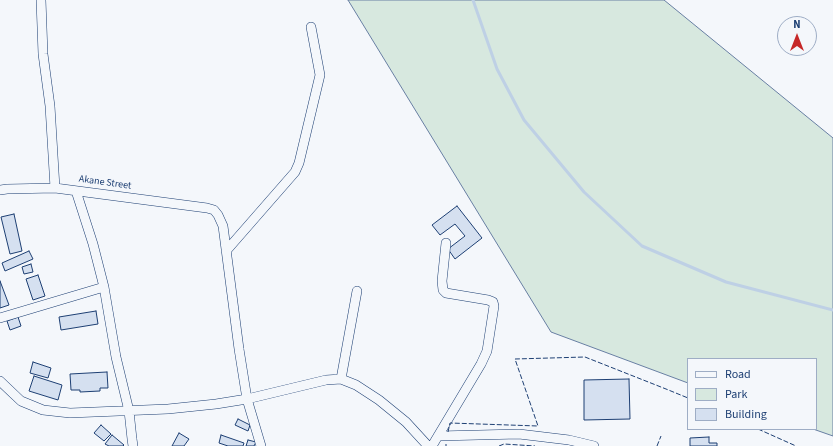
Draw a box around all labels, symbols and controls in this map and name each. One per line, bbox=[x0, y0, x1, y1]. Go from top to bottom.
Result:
north arrow bbox=[777, 16, 817, 56]
text: N bbox=[793, 17, 801, 32]
street label: Akane Street bbox=[78, 173, 132, 193]
legend bbox=[687, 358, 817, 430]
text: Road bbox=[725, 366, 751, 383]
text: Park bbox=[725, 386, 747, 403]
text: Building bbox=[725, 406, 767, 423]

